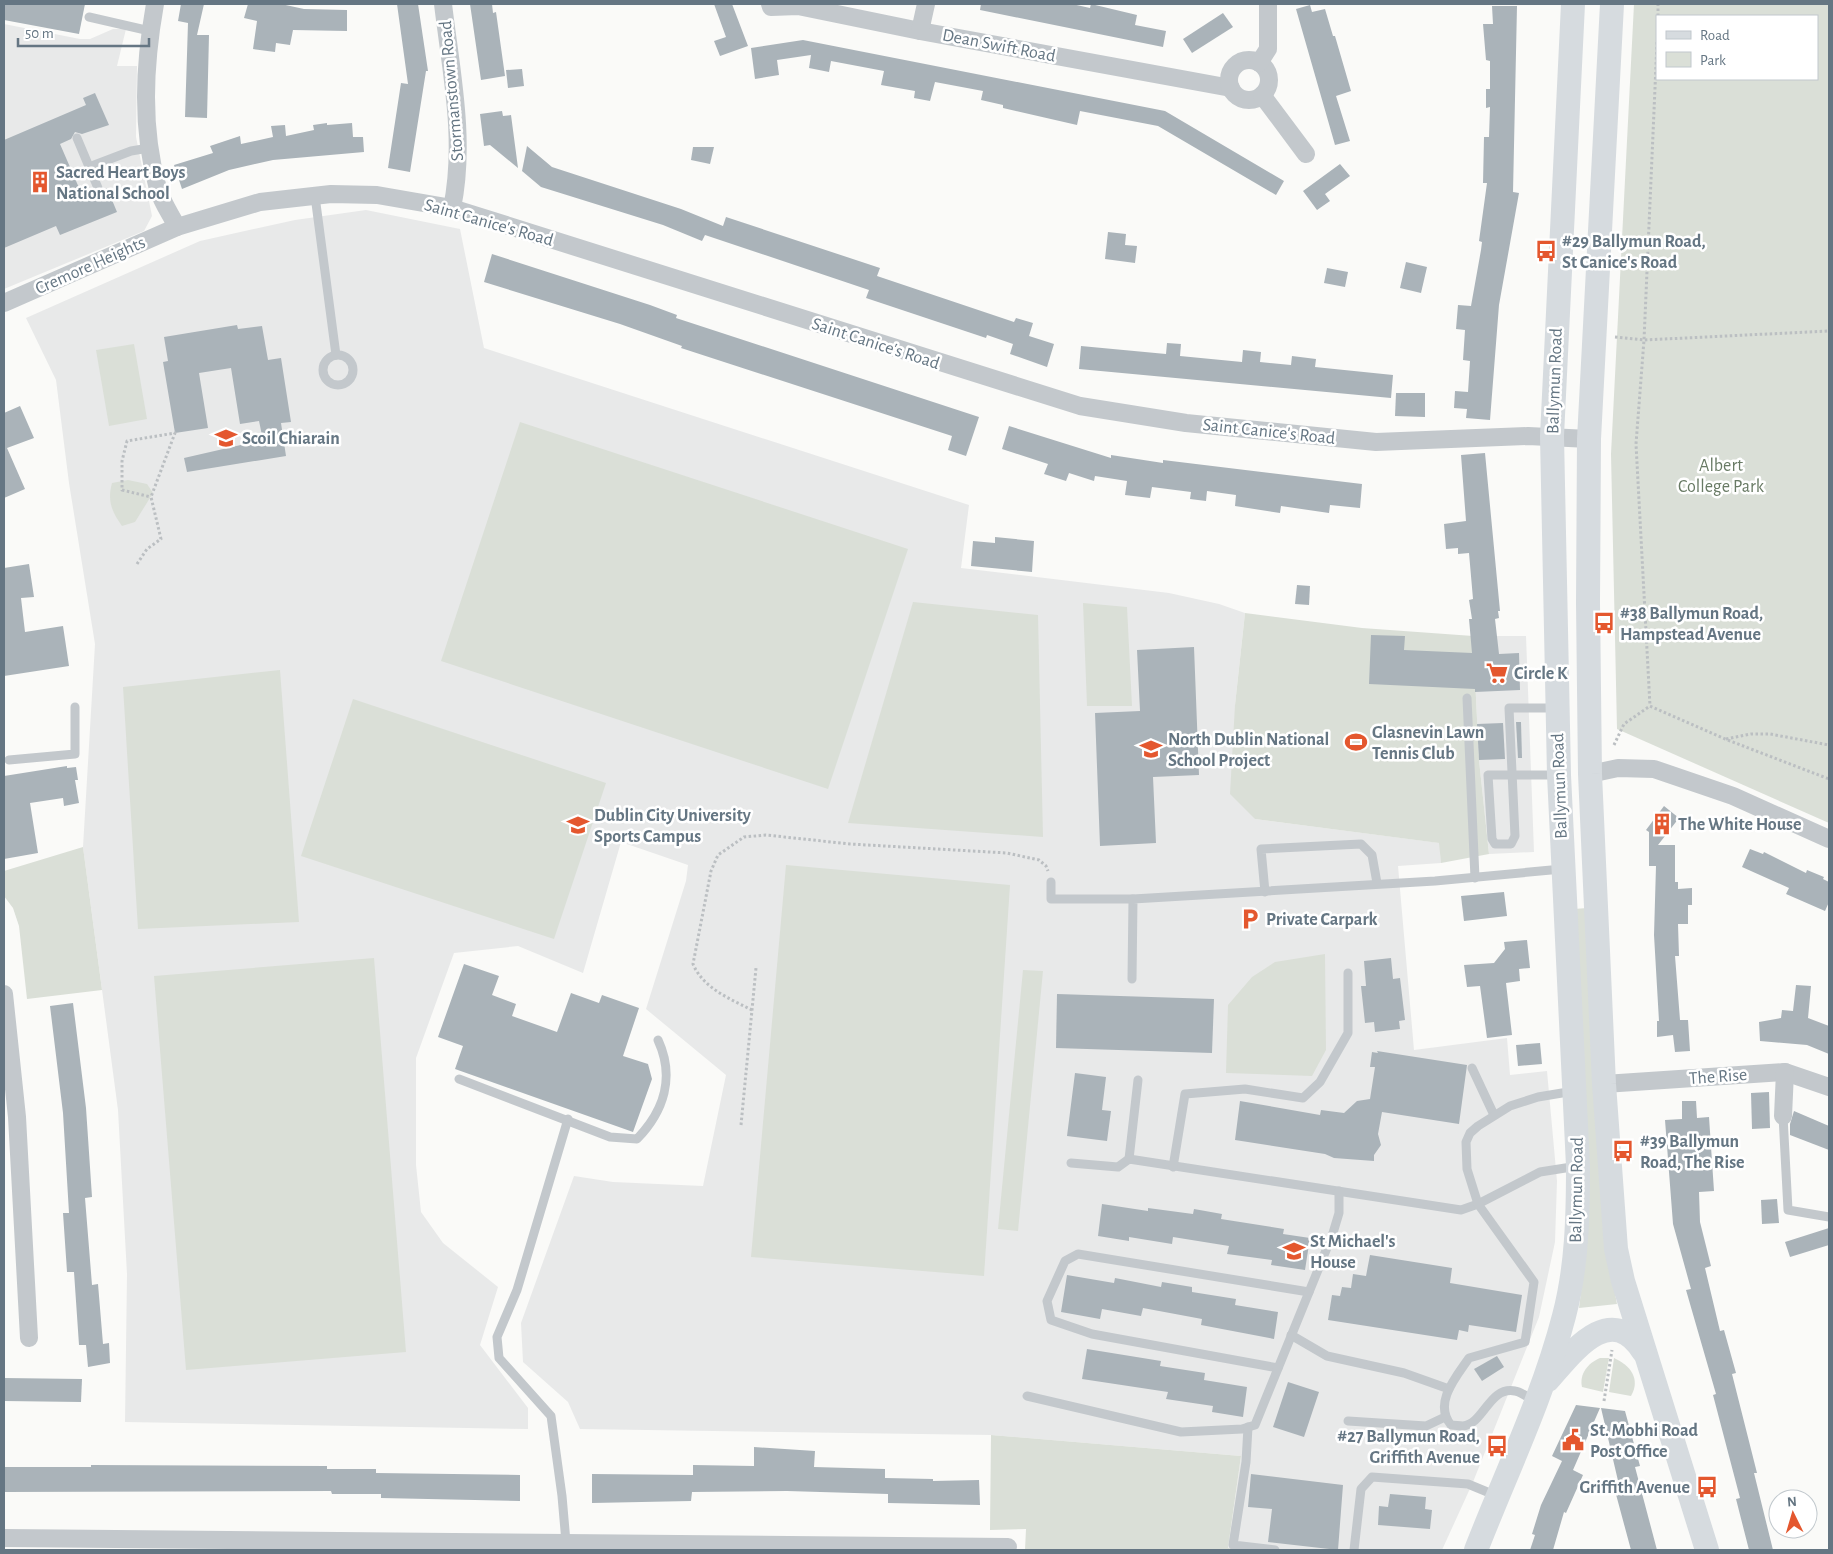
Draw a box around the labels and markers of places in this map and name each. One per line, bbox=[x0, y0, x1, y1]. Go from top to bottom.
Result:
place label: Sacred Heart Boys National School bbox=[56, 164, 186, 203]
building icon: Sacred Heart Boys National School bbox=[27, 169, 53, 195]
place label: #29 Ballymun Road, St Canice's Road bbox=[1562, 233, 1706, 272]
bus stop icon: #29 Ballymun Road, St Canice's Road bbox=[1533, 238, 1559, 264]
school or university icon: Scoil Chiarain bbox=[213, 425, 239, 451]
place label: Scoil Chiarain bbox=[242, 430, 340, 448]
place label: #38 Ballymun Road, Hampstead Avenue bbox=[1620, 605, 1763, 644]
bus stop icon: #38 Ballymun Road, Hampstead Avenue bbox=[1591, 610, 1617, 636]
supermarket icon: Circle K bbox=[1484, 660, 1510, 686]
place label: Circle K bbox=[1514, 665, 1568, 683]
place label: Glasnevin Lawn Tennis Club bbox=[1372, 724, 1484, 763]
sports icon: Glasnevin Lawn Tennis Club bbox=[1343, 729, 1369, 755]
place label: North Dublin National School Project bbox=[1168, 731, 1329, 770]
school or university icon: North Dublin National School Project bbox=[1138, 736, 1164, 762]
place label: Dublin City University Sports Campus bbox=[594, 807, 752, 846]
building icon: The White House bbox=[1649, 811, 1675, 837]
school or university icon: Dublin City University Sports Campus bbox=[565, 812, 591, 838]
place label: The White House bbox=[1678, 816, 1802, 834]
parking icon: Private Carpark bbox=[1237, 906, 1263, 932]
place label: Private Carpark bbox=[1266, 911, 1377, 929]
place label: #39 Ballymun Road, The Rise bbox=[1640, 1133, 1745, 1172]
bus stop icon: #39 Ballymun Road, The Rise bbox=[1610, 1138, 1636, 1164]
place label: St Michael's House bbox=[1310, 1233, 1396, 1272]
school or university icon: St Michael's House bbox=[1281, 1238, 1307, 1264]
place label: St. Mobhi Road Post Office bbox=[1590, 1422, 1699, 1461]
public building icon: St. Mobhi Road Post Office bbox=[1560, 1427, 1586, 1453]
place label: #27 Ballymun Road, Griffith Avenue bbox=[1337, 1428, 1480, 1467]
bus stop icon: #27 Ballymun Road, Griffith Avenue bbox=[1484, 1433, 1510, 1459]
bus stop icon: Griffith Avenue bbox=[1694, 1474, 1720, 1500]
place label: Griffith Avenue bbox=[1580, 1479, 1690, 1497]

